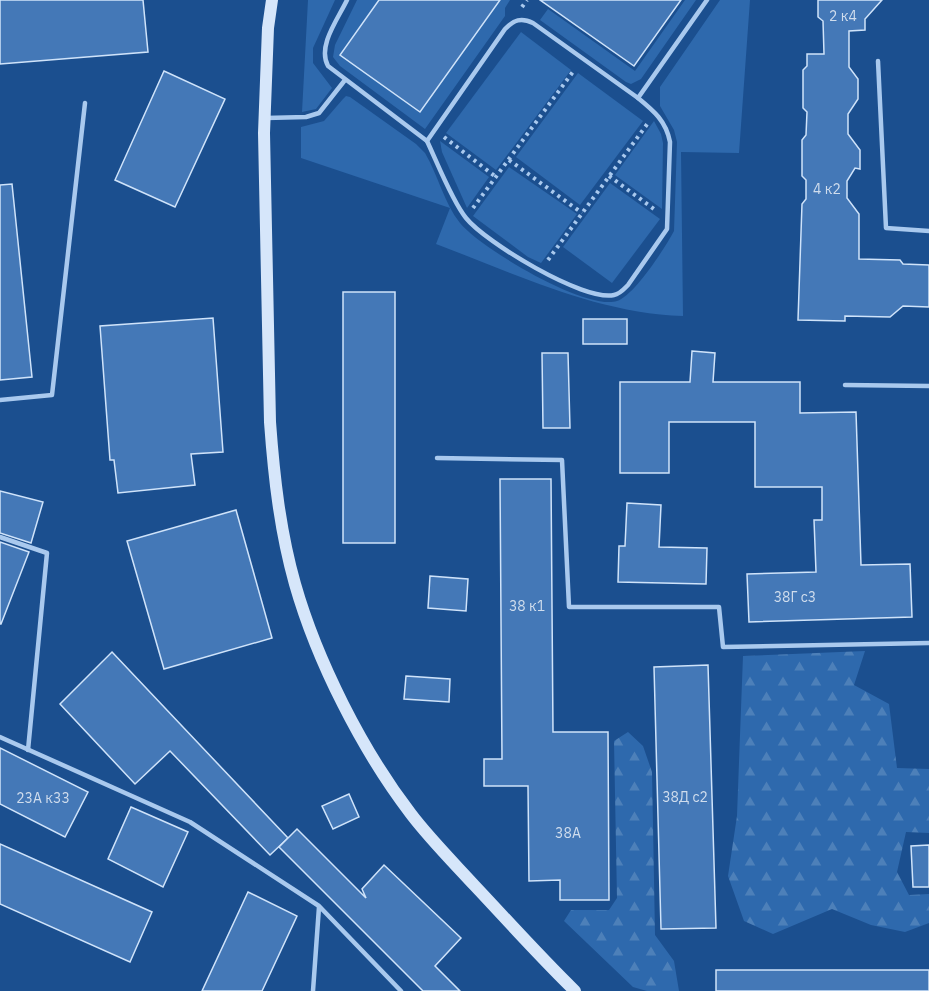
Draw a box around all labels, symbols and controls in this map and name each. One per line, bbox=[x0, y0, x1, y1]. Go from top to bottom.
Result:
house number: 2 к4 bbox=[829, 7, 857, 25]
house number: 4 к2 bbox=[813, 180, 841, 198]
house number: 38Г с3 bbox=[774, 588, 816, 606]
house number: 38 к1 bbox=[509, 597, 545, 615]
house number: 38Д с2 bbox=[662, 788, 708, 806]
house number: 23А к33 bbox=[16, 789, 70, 807]
house number: 38А bbox=[555, 824, 581, 842]

